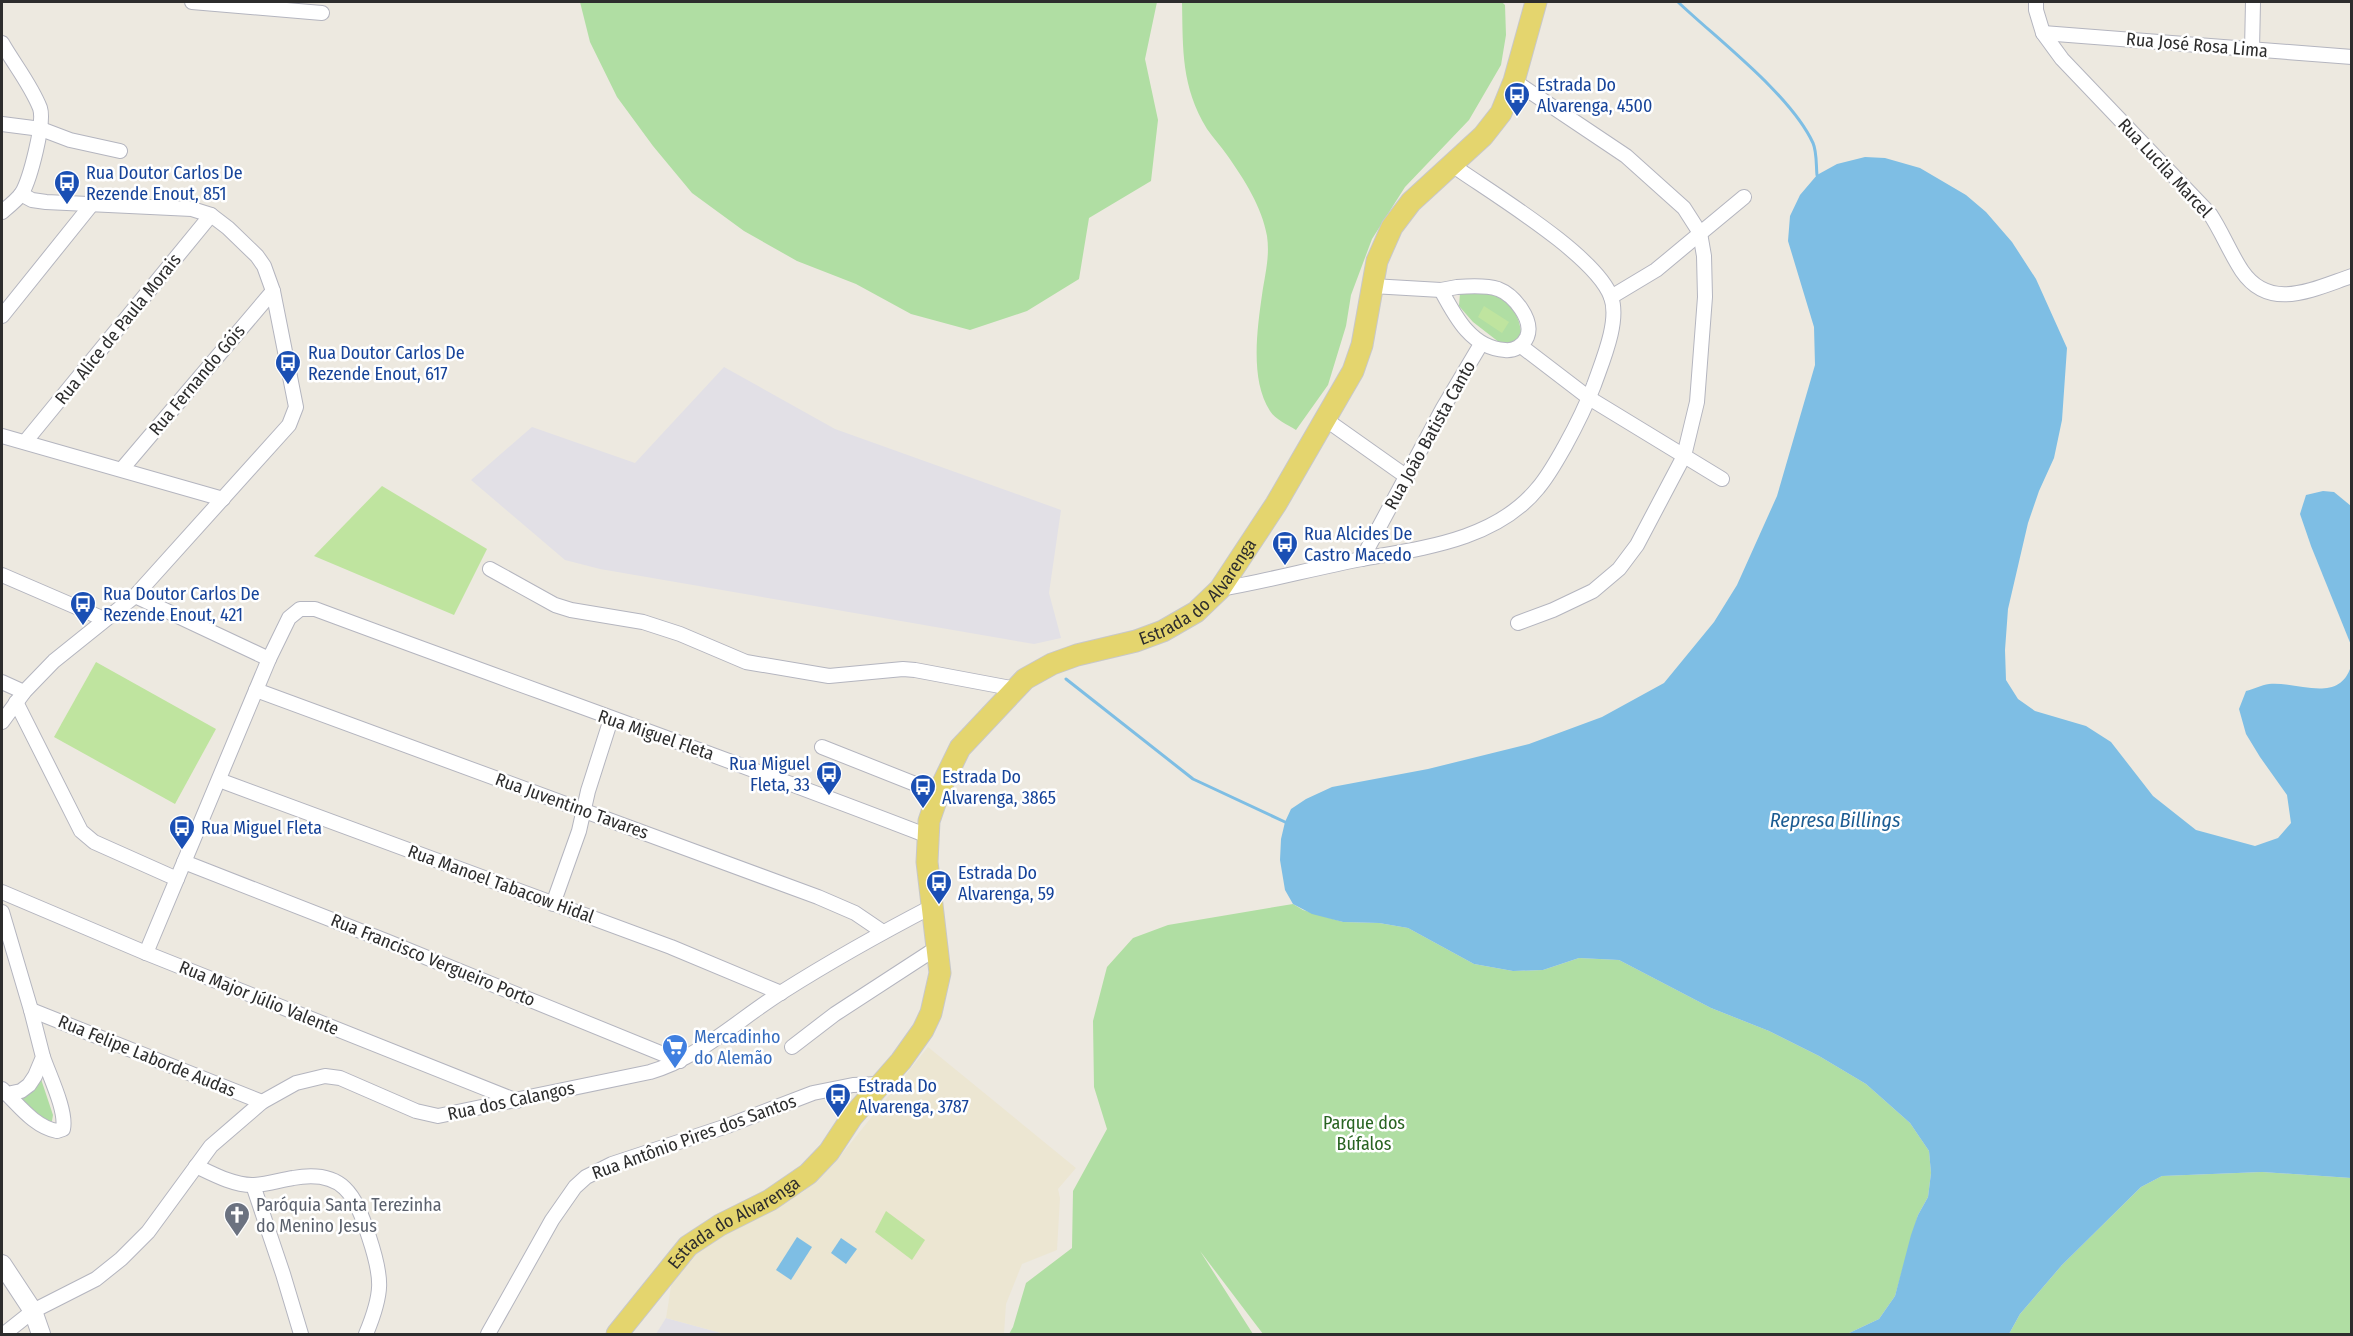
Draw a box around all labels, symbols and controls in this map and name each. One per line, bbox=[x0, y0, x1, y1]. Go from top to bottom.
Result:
street label: Rua José Rosa Lima bbox=[2125, 28, 2269, 62]
place label: Estrada Do Alvarenga, 4500 bbox=[1537, 74, 1652, 117]
bus stop icon: Estrada Do Alvarenga, 4500 bbox=[1502, 80, 1532, 118]
street label: Rua Lucila Marcel bbox=[2113, 114, 2217, 222]
place label: Rua Doutor Carlos De Rezende Enout, 851 bbox=[86, 162, 243, 205]
bus stop icon: Rua Doutor Carlos De Rezende Enout, 851 bbox=[52, 168, 82, 206]
street label: Rua Alice de Paula Morais bbox=[50, 249, 186, 409]
street label: Rua Fernando Góis bbox=[144, 320, 250, 440]
place label: Rua Doutor Carlos De Rezende Enout, 617 bbox=[308, 342, 465, 385]
bus stop icon: Rua Doutor Carlos De Rezende Enout, 617 bbox=[273, 348, 303, 386]
street label: Rua João Batista Canto bbox=[1380, 357, 1480, 513]
place label: Rua Alcides De Castro Macedo bbox=[1304, 523, 1413, 566]
bus stop icon: Rua Alcides De Castro Macedo bbox=[1270, 529, 1300, 567]
street label: Estrada do Alvarenga bbox=[1136, 534, 1261, 650]
place label: Rua Doutor Carlos De Rezende Enout, 421 bbox=[103, 583, 260, 626]
bus stop icon: Rua Doutor Carlos De Rezende Enout, 421 bbox=[68, 589, 98, 627]
street label: Rua Miguel Fleta bbox=[595, 705, 717, 765]
place label: Rua Miguel Fleta, 33 bbox=[729, 753, 810, 796]
bus stop icon: Rua Miguel Fleta, 33 bbox=[814, 759, 844, 797]
place label: Estrada Do Alvarenga, 3865 bbox=[942, 766, 1056, 809]
street label: Rua Juventino Tavares bbox=[492, 768, 652, 844]
bus stop icon: Estrada Do Alvarenga, 3865 bbox=[908, 772, 938, 810]
water label: Represa Billings bbox=[1770, 808, 1901, 832]
bus stop icon: Rua Miguel Fleta bbox=[167, 813, 197, 851]
place label: Rua Miguel Fleta bbox=[201, 817, 322, 839]
street label: Rua Manoel Tabacow Hidal bbox=[405, 840, 597, 928]
place label: Estrada Do Alvarenga, 59 bbox=[958, 862, 1054, 905]
bus stop icon: Estrada Do Alvarenga, 59 bbox=[924, 868, 954, 906]
street label: Rua Francisco Vergueiro Porto bbox=[328, 909, 538, 1011]
street label: Rua Major Júlio Valente bbox=[176, 956, 342, 1040]
street label: Rua Felipe Laborde Audas bbox=[55, 1010, 239, 1102]
place label: Mercadinho do Alemão bbox=[694, 1026, 780, 1069]
supermarket icon: Mercadinho do Alemão bbox=[660, 1032, 690, 1070]
place label: Estrada Do Alvarenga, 3787 bbox=[858, 1075, 969, 1118]
street label: Rua dos Calangos bbox=[446, 1077, 577, 1125]
bus stop icon: Estrada Do Alvarenga, 3787 bbox=[823, 1081, 853, 1119]
street label: Rua Antônio Pires dos Santos bbox=[589, 1090, 799, 1184]
park label: Parque dos Búfalos bbox=[1323, 1112, 1405, 1155]
street label: Estrada do Alvarenga bbox=[663, 1172, 804, 1273]
place label: Paróquia Santa Terezinha do Menino Jesus bbox=[256, 1194, 442, 1237]
church icon: Paróquia Santa Terezinha do Menino Jesus bbox=[222, 1200, 252, 1238]

